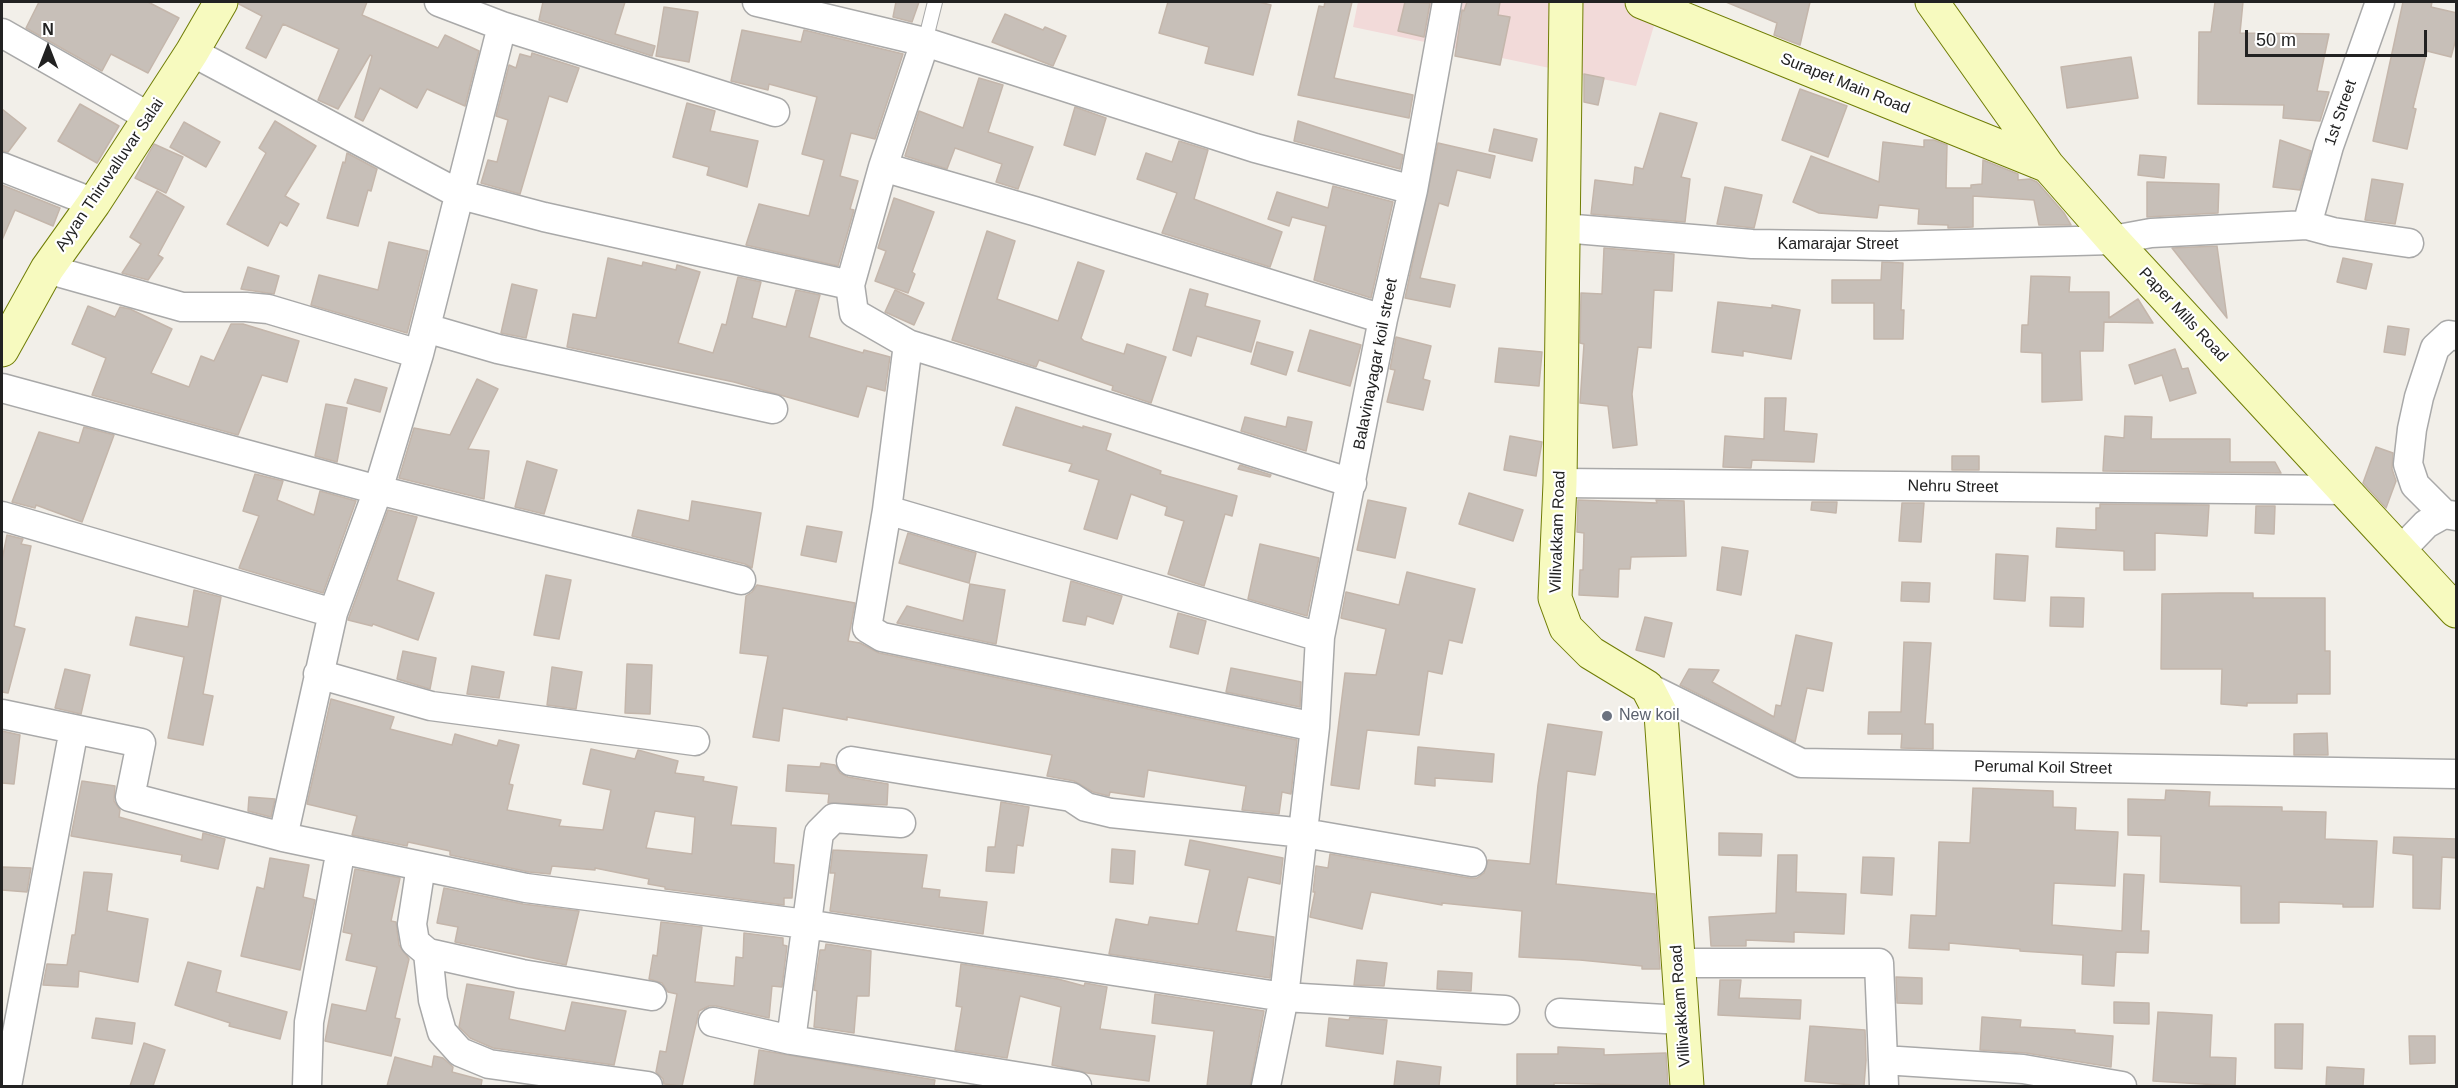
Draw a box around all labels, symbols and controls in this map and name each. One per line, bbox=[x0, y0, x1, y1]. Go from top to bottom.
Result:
north arrow bbox=[18, 18, 78, 78]
scale bar bbox=[2248, 18, 2430, 56]
text: N bbox=[42, 21, 54, 38]
text: 50 m bbox=[2256, 30, 2296, 50]
street label: Surapet Main Road bbox=[1777, 49, 1913, 119]
street label: 1st Street bbox=[2321, 78, 2361, 148]
street label: Ayyan Thiruvalluvar Salai bbox=[52, 95, 168, 255]
street label: Kamarajar Street bbox=[1778, 235, 1898, 255]
street label: Paper Mills Road bbox=[2134, 264, 2232, 366]
street label: Balavinayagar koil street bbox=[1350, 277, 1402, 451]
street label: Villivakkam Road bbox=[1546, 470, 1570, 594]
street label: Nehru Street bbox=[1907, 477, 1999, 497]
place label: New koil bbox=[1619, 706, 1679, 726]
marker: New koil bbox=[1600, 709, 1614, 723]
street label: Perumal Koil Street bbox=[1974, 757, 2112, 779]
street label: Villivakkam Road bbox=[1667, 944, 1695, 1068]

